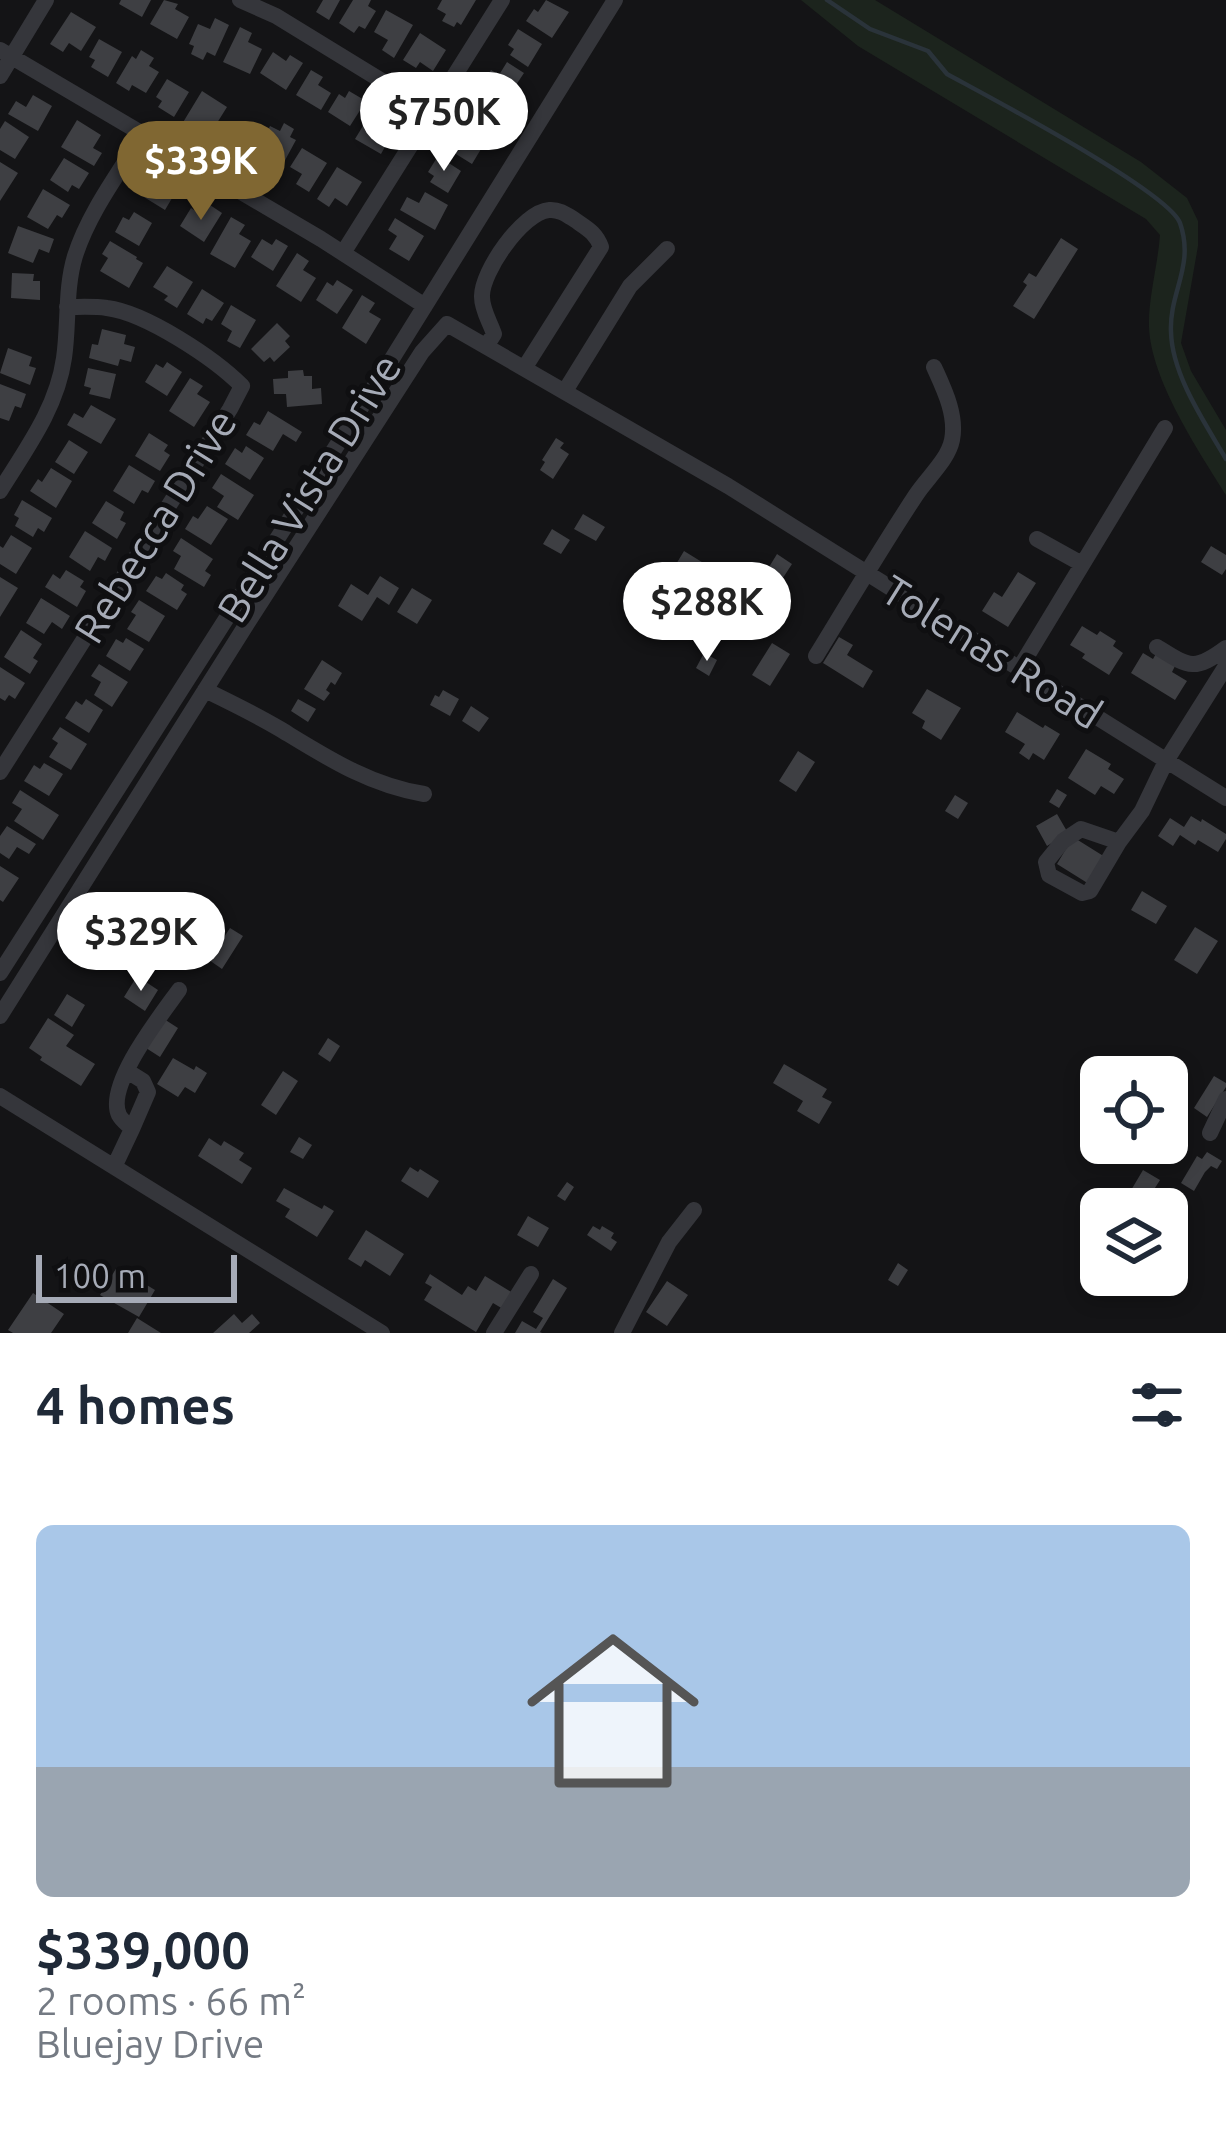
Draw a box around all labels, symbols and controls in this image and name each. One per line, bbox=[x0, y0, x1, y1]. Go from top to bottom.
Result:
pin: $750K bbox=[360, 72, 528, 174]
text: $750K bbox=[387, 89, 501, 132]
pin: $339K bbox=[117, 121, 285, 223]
text: $339K bbox=[144, 138, 258, 181]
street label: Bella Vista Drive bbox=[207, 345, 410, 630]
street label: Rebecca Drive bbox=[64, 400, 245, 651]
pin: $288K bbox=[623, 562, 791, 664]
street label: Tolenas Road bbox=[874, 565, 1111, 738]
text: $288K bbox=[650, 579, 764, 622]
pin: $329K bbox=[57, 892, 225, 994]
text: $329K bbox=[84, 909, 198, 952]
map controls bbox=[1080, 1056, 1188, 1296]
button: locate bbox=[1080, 1056, 1188, 1164]
button: layers bbox=[1080, 1188, 1188, 1296]
scale bar bbox=[36, 1249, 237, 1302]
text: 100 m bbox=[54, 1257, 146, 1294]
icon: filters bbox=[1124, 1372, 1190, 1438]
text: 4 homes bbox=[36, 1376, 235, 1434]
icon: home bbox=[505, 1603, 721, 1819]
text: $339,000 bbox=[36, 1921, 250, 1979]
text: 2 rooms · 66 m² bbox=[36, 1979, 306, 2022]
text: Bluejay Drive bbox=[36, 2022, 264, 2065]

